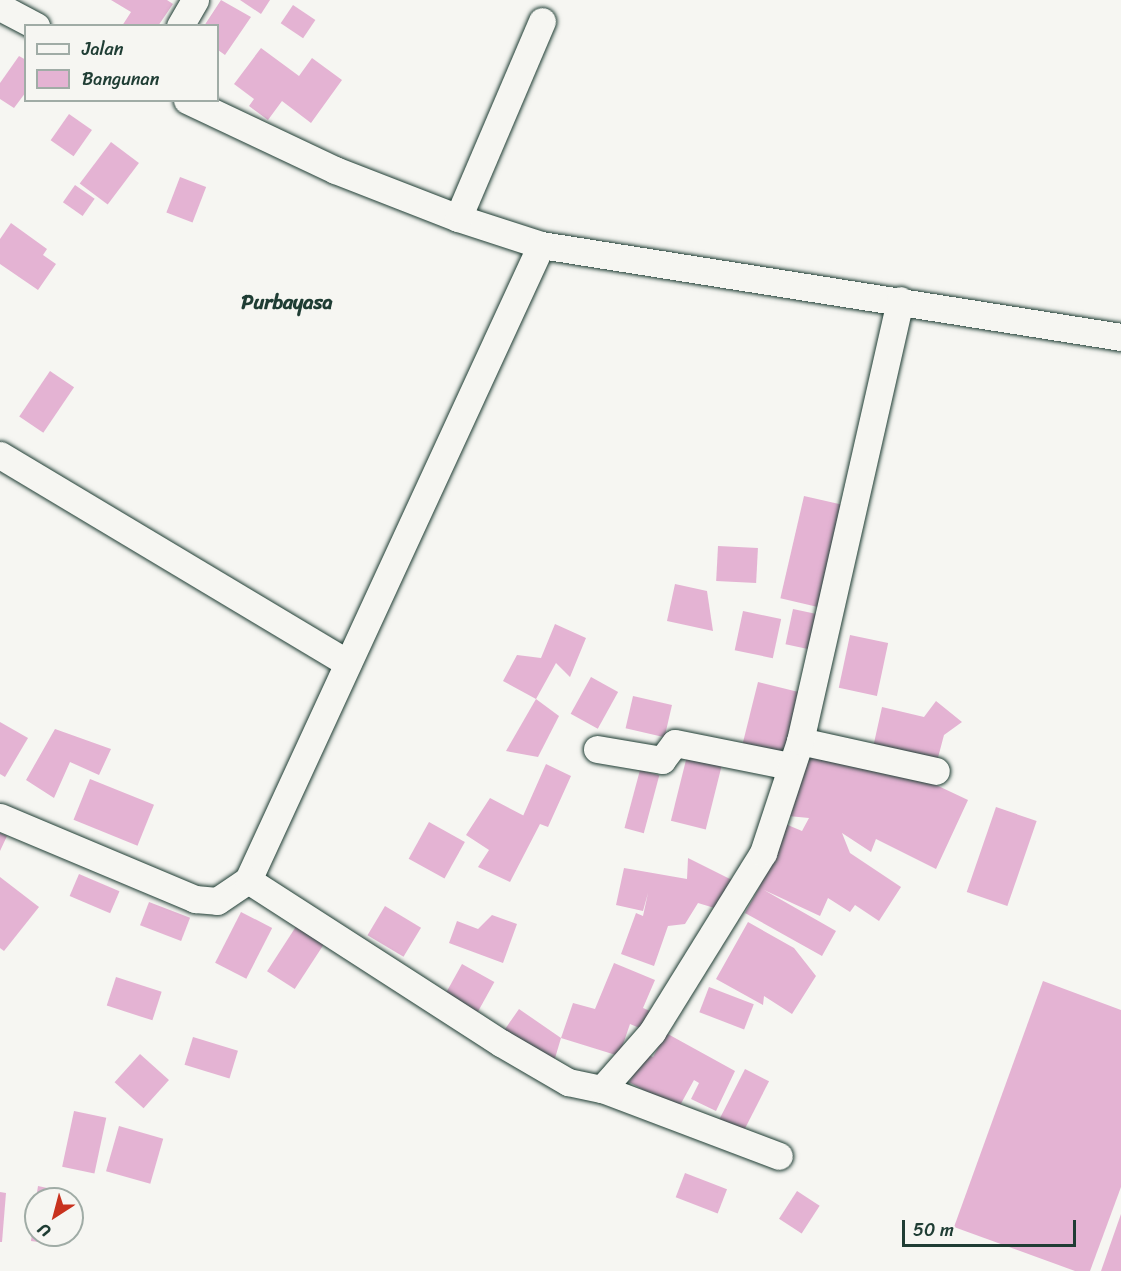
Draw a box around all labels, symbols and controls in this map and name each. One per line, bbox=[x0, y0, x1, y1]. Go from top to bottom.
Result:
legend bbox=[24, 24, 219, 102]
text: Jalan bbox=[82, 33, 123, 65]
text: Bangunan bbox=[82, 63, 159, 95]
district label: Purbayasa bbox=[241, 290, 333, 314]
north arrow bbox=[24, 1187, 84, 1247]
scale bar bbox=[905, 1208, 1079, 1246]
text: 50 m bbox=[913, 1214, 954, 1246]
text: U bbox=[31, 1216, 57, 1245]

